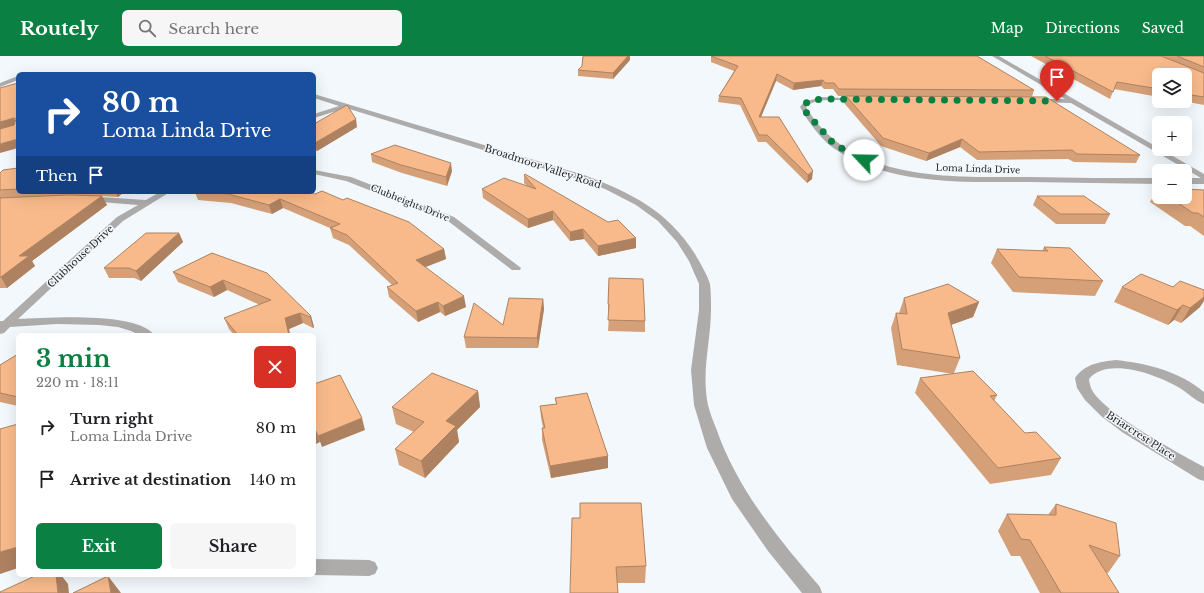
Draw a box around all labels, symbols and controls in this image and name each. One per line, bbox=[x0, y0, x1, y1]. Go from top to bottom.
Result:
search box bbox=[122, 10, 402, 46]
text: Routely bbox=[20, 17, 98, 40]
icon: search bbox=[136, 17, 158, 39]
text: Search here bbox=[168, 19, 259, 38]
text: Map bbox=[991, 19, 1023, 37]
text: Directions bbox=[1045, 19, 1120, 37]
text: Saved bbox=[1142, 19, 1184, 37]
pin bbox=[1040, 60, 1074, 101]
icon: arrive bbox=[1046, 66, 1068, 88]
map controls bbox=[1152, 68, 1192, 204]
button: layers bbox=[1152, 68, 1192, 108]
text: 80 m bbox=[102, 85, 179, 120]
icon: right bbox=[36, 88, 88, 140]
button: + bbox=[1152, 116, 1192, 156]
text: Loma Linda Drive bbox=[102, 120, 271, 142]
position arrow bbox=[843, 139, 885, 181]
street label: Broadmoor Valley Road bbox=[483, 141, 603, 192]
street label: Loma Linda Drive bbox=[936, 162, 1021, 175]
icon: arrive bbox=[85, 164, 107, 186]
button: − bbox=[1152, 164, 1192, 204]
text: Then bbox=[36, 166, 77, 185]
street label: Clubheights Drive bbox=[369, 182, 451, 223]
street label: Clubhouse Drive bbox=[44, 222, 117, 291]
text: 3 min bbox=[36, 344, 110, 373]
button: close bbox=[254, 346, 296, 388]
text: 220 m · 18:11 bbox=[36, 374, 119, 391]
street label: Briarcrest Place bbox=[1104, 408, 1178, 463]
text: Turn right bbox=[70, 409, 153, 428]
icon: right bbox=[36, 416, 58, 438]
text: 80 m bbox=[256, 418, 296, 437]
text: Loma Linda Drive bbox=[70, 428, 192, 445]
icon: arrive bbox=[36, 468, 58, 490]
text: Arrive at destination bbox=[70, 470, 231, 489]
text: 140 m bbox=[249, 470, 296, 489]
button: Exit bbox=[36, 523, 162, 569]
button: Share bbox=[170, 523, 296, 569]

